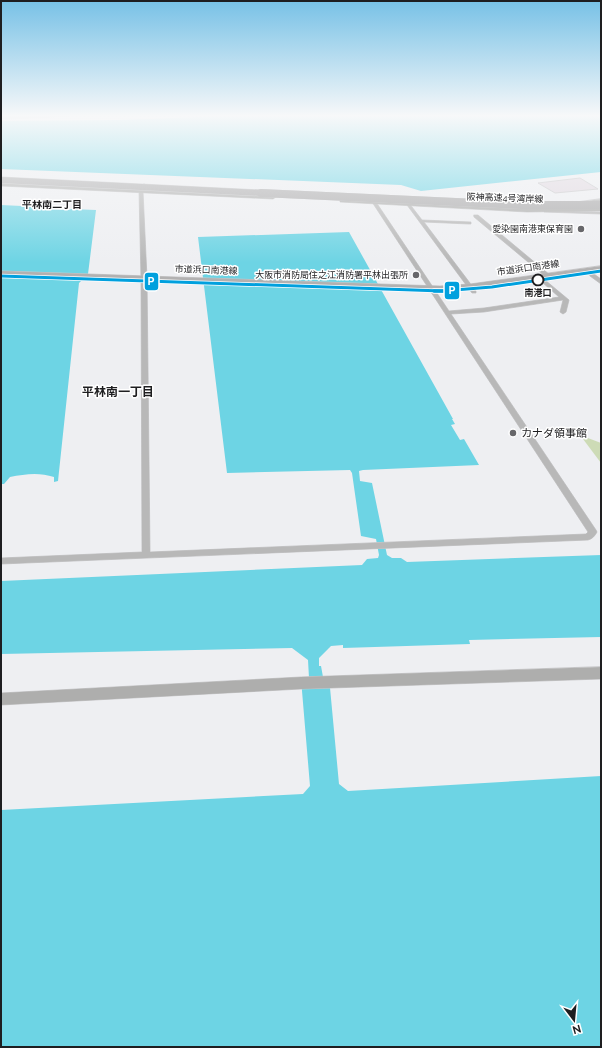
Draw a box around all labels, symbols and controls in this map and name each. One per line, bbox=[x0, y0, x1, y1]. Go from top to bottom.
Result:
street label: 阪神高速4号湾岸線 bbox=[466, 192, 545, 204]
district label: 平林南二丁目 bbox=[22, 199, 82, 210]
place label: 愛染園南港東保育園 bbox=[492, 224, 573, 234]
marker: 愛染園南港東保育園 bbox=[576, 224, 586, 234]
street label: 市道浜口南港線 bbox=[496, 259, 561, 277]
street label: 市道浜口南港線 bbox=[174, 264, 239, 276]
place label: 大阪市消防局住之江消防署平林出張所 bbox=[255, 270, 408, 280]
marker: 大阪市消防局住之江消防署平林出張所 bbox=[411, 270, 421, 280]
line badge: P bbox=[144, 272, 159, 291]
marker: 南港口 bbox=[531, 273, 545, 287]
text: P bbox=[148, 275, 155, 288]
line badge: P bbox=[444, 281, 460, 300]
text: P bbox=[449, 284, 456, 297]
place label: 南港口 bbox=[524, 288, 552, 298]
district label: 平林南一丁目 bbox=[82, 385, 154, 399]
place label: カナダ領事館 bbox=[521, 427, 587, 440]
marker: カナダ領事館 bbox=[508, 428, 518, 438]
north arrow bbox=[554, 1000, 594, 1040]
text: N bbox=[571, 1022, 582, 1037]

